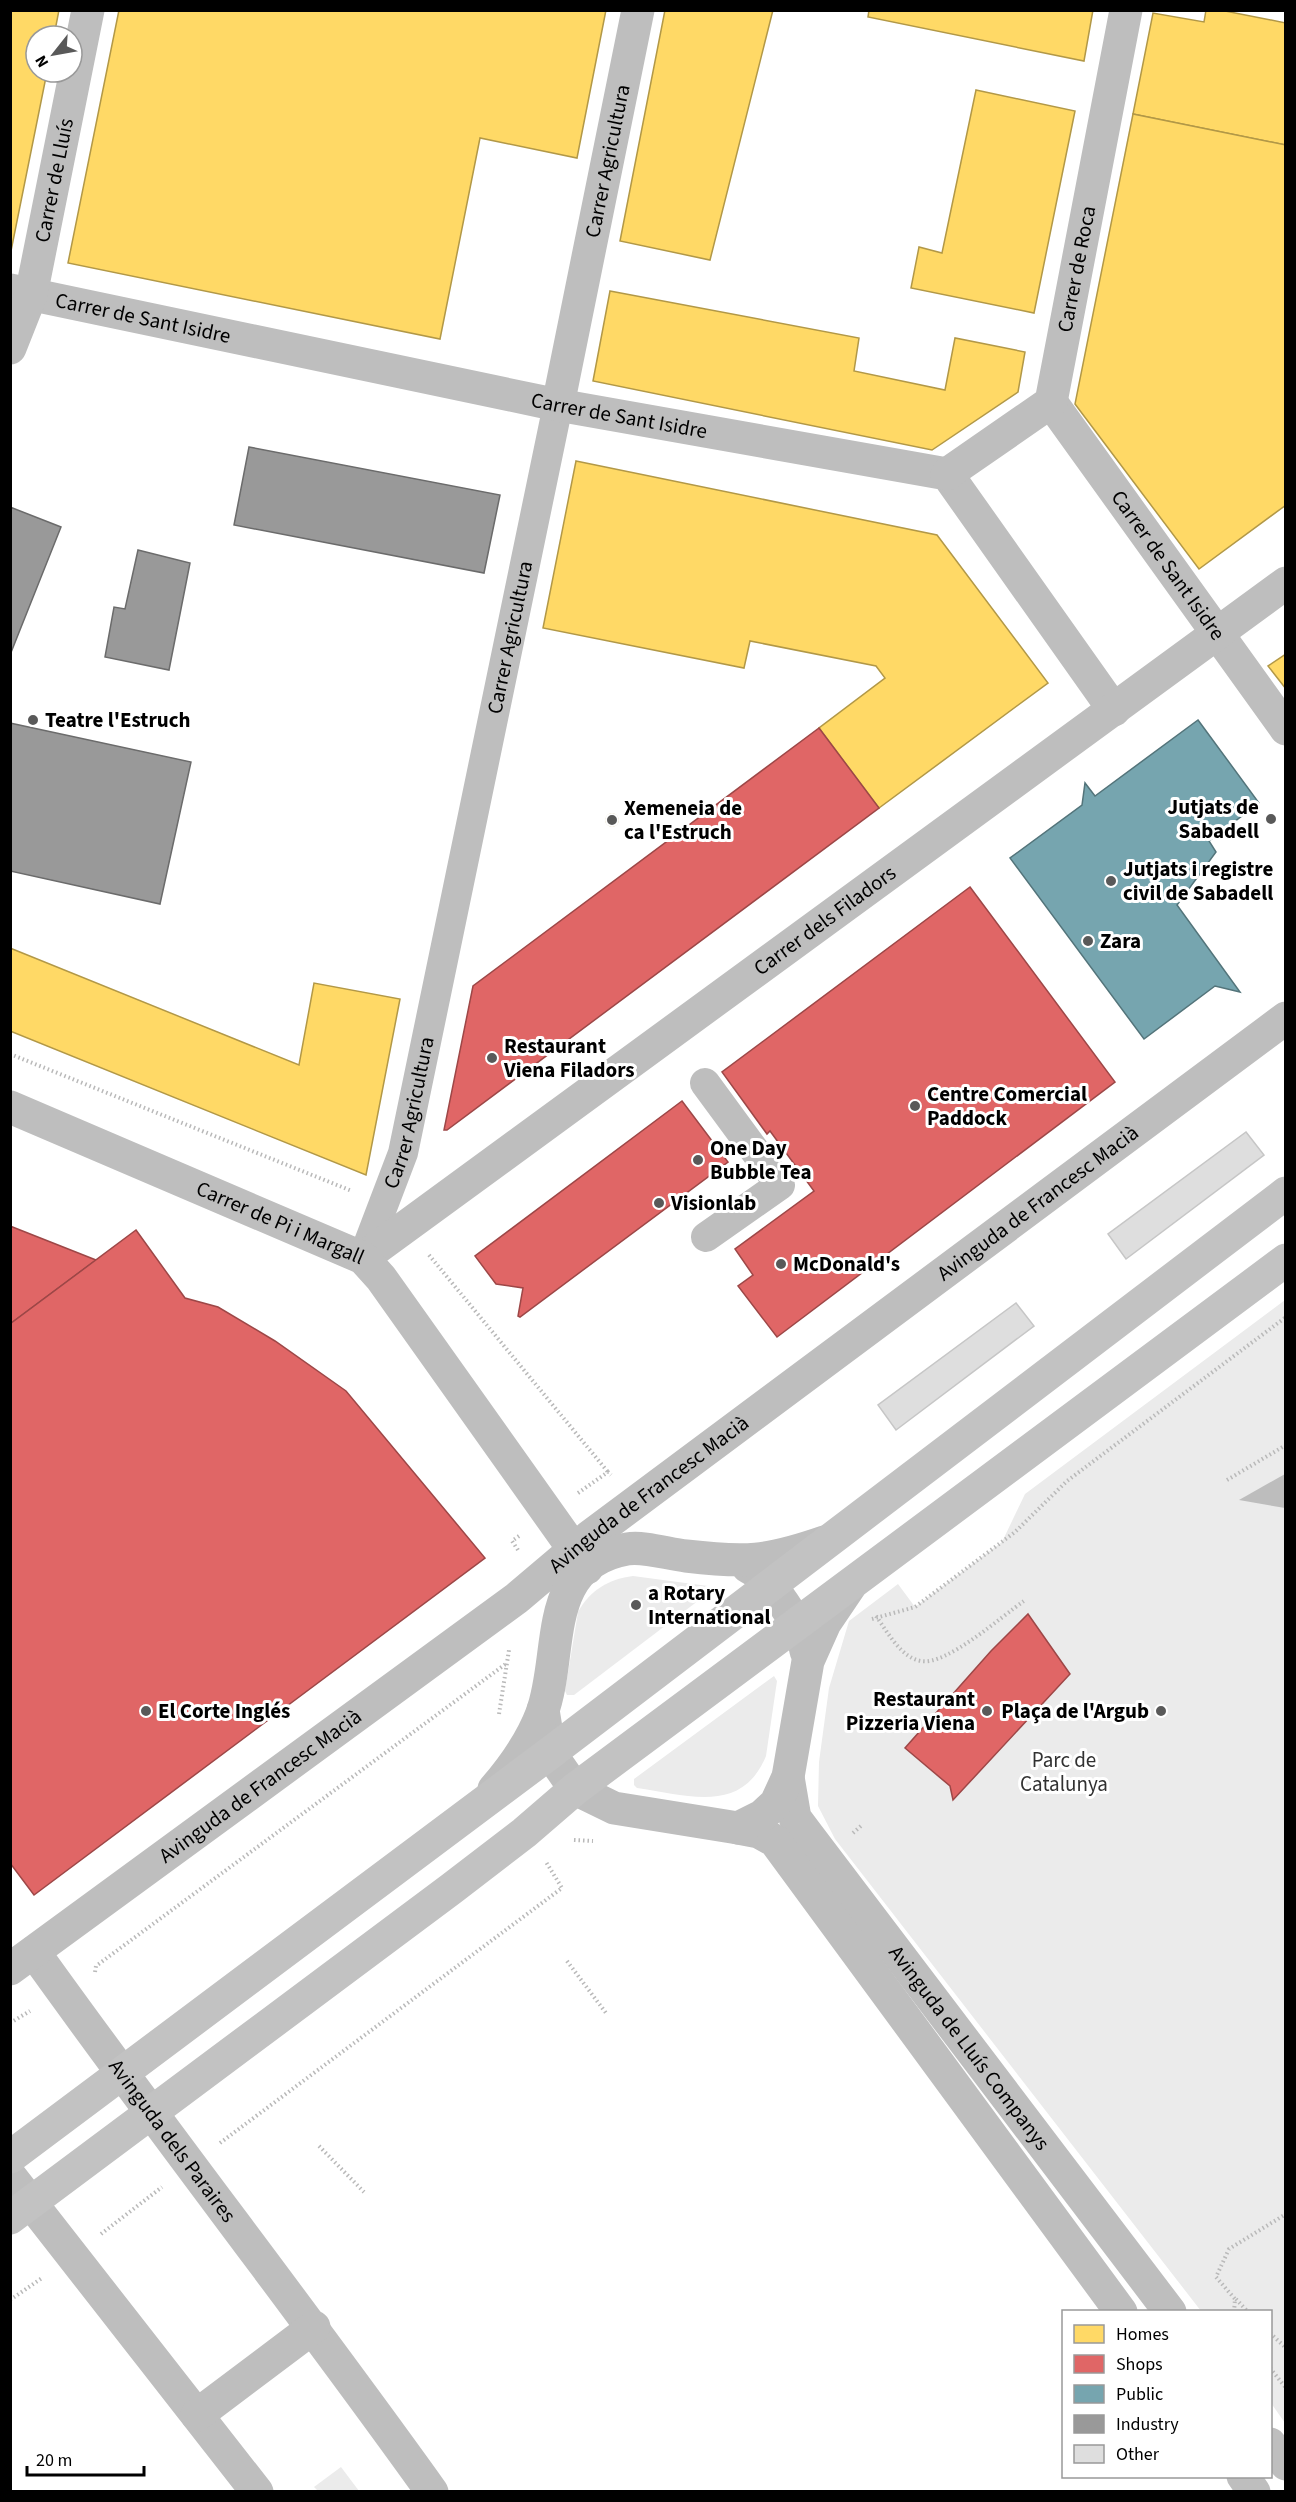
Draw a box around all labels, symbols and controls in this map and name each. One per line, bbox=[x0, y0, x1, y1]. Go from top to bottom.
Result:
north arrow bbox=[24, 24, 84, 84]
text: N bbox=[30, 51, 54, 71]
street label: Carrer Agricultura bbox=[577, 82, 638, 240]
street label: Carrer de Lluís bbox=[27, 115, 81, 245]
street label: Carrer de Roca bbox=[1050, 203, 1103, 335]
street label: Carrer de Sant Isidre bbox=[53, 285, 234, 351]
street label: Carrer de Sant Isidre bbox=[528, 385, 710, 446]
street label: Carrer de Sant Isidre bbox=[1104, 484, 1233, 646]
street label: Carrer Agricultura bbox=[479, 558, 540, 717]
place label: Teatre l'Estruch bbox=[45, 705, 191, 735]
marker: Teatre l'Estruch bbox=[26, 713, 40, 727]
place label: Jutjats de Sabadell bbox=[1168, 792, 1259, 846]
place label: Xemeneia de ca l'Estruch bbox=[624, 793, 742, 847]
marker: Jutjats de Sabadell bbox=[1264, 812, 1278, 826]
marker: Xemeneia de ca l'Estruch bbox=[605, 813, 619, 827]
place label: Jutjats i registre civil de Sabadell bbox=[1123, 854, 1273, 908]
street label: Carrer dels Filadors bbox=[747, 858, 902, 983]
marker: Jutjats i registre civil de Sabadell bbox=[1104, 874, 1118, 888]
place label: Zara bbox=[1100, 926, 1141, 956]
marker: Zara bbox=[1081, 934, 1095, 948]
place label: Restaurant Viena Filadors bbox=[503, 1031, 635, 1085]
street label: Carrer Agricultura bbox=[376, 1034, 442, 1193]
marker: Restaurant Viena Filadors bbox=[485, 1051, 499, 1065]
place label: Centre Comercial Paddock bbox=[927, 1079, 1087, 1133]
marker: Centre Comercial Paddock bbox=[908, 1099, 922, 1113]
street label: Avinguda de Francesc Macià bbox=[931, 1118, 1145, 1288]
place label: One Day Bubble Tea bbox=[710, 1133, 812, 1187]
marker: One Day Bubble Tea bbox=[691, 1153, 705, 1167]
street label: Carrer de Pi i Margall bbox=[192, 1173, 369, 1272]
place label: Visionlab bbox=[670, 1188, 756, 1218]
marker: Visionlab bbox=[652, 1196, 666, 1210]
place label: McDonald's bbox=[793, 1249, 900, 1279]
marker: McDonald's bbox=[774, 1257, 788, 1271]
street label: Avinguda de Francesc Macià bbox=[542, 1408, 755, 1580]
place label: a Rotary International bbox=[648, 1578, 771, 1632]
marker: a Rotary International bbox=[629, 1598, 643, 1612]
place label: Restaurant Pizzeria Viena bbox=[846, 1684, 975, 1738]
place label: El Corte Inglés bbox=[158, 1696, 290, 1726]
place label: Plaça de l'Argub bbox=[1001, 1696, 1149, 1726]
street label: Avinguda de Francesc Macià bbox=[153, 1702, 368, 1870]
marker: El Corte Inglés bbox=[139, 1704, 153, 1718]
marker: Restaurant Pizzeria Viena bbox=[980, 1704, 994, 1718]
marker: Plaça de l'Argub bbox=[1154, 1704, 1168, 1718]
park label: Parc de Catalunya bbox=[1020, 1745, 1108, 1799]
street label: Avinguda de Lluís Companys bbox=[882, 1939, 1057, 2157]
street label: Avinguda dels Paraires bbox=[102, 2053, 243, 2229]
legend bbox=[1062, 2310, 1272, 2478]
text: Homes bbox=[1116, 2322, 1169, 2347]
text: Shops bbox=[1116, 2352, 1163, 2377]
text: Public bbox=[1116, 2382, 1163, 2407]
text: Industry bbox=[1116, 2412, 1179, 2437]
scale bar bbox=[27, 2439, 144, 2477]
text: Other bbox=[1116, 2442, 1160, 2467]
text: 20 m bbox=[36, 2448, 72, 2473]

